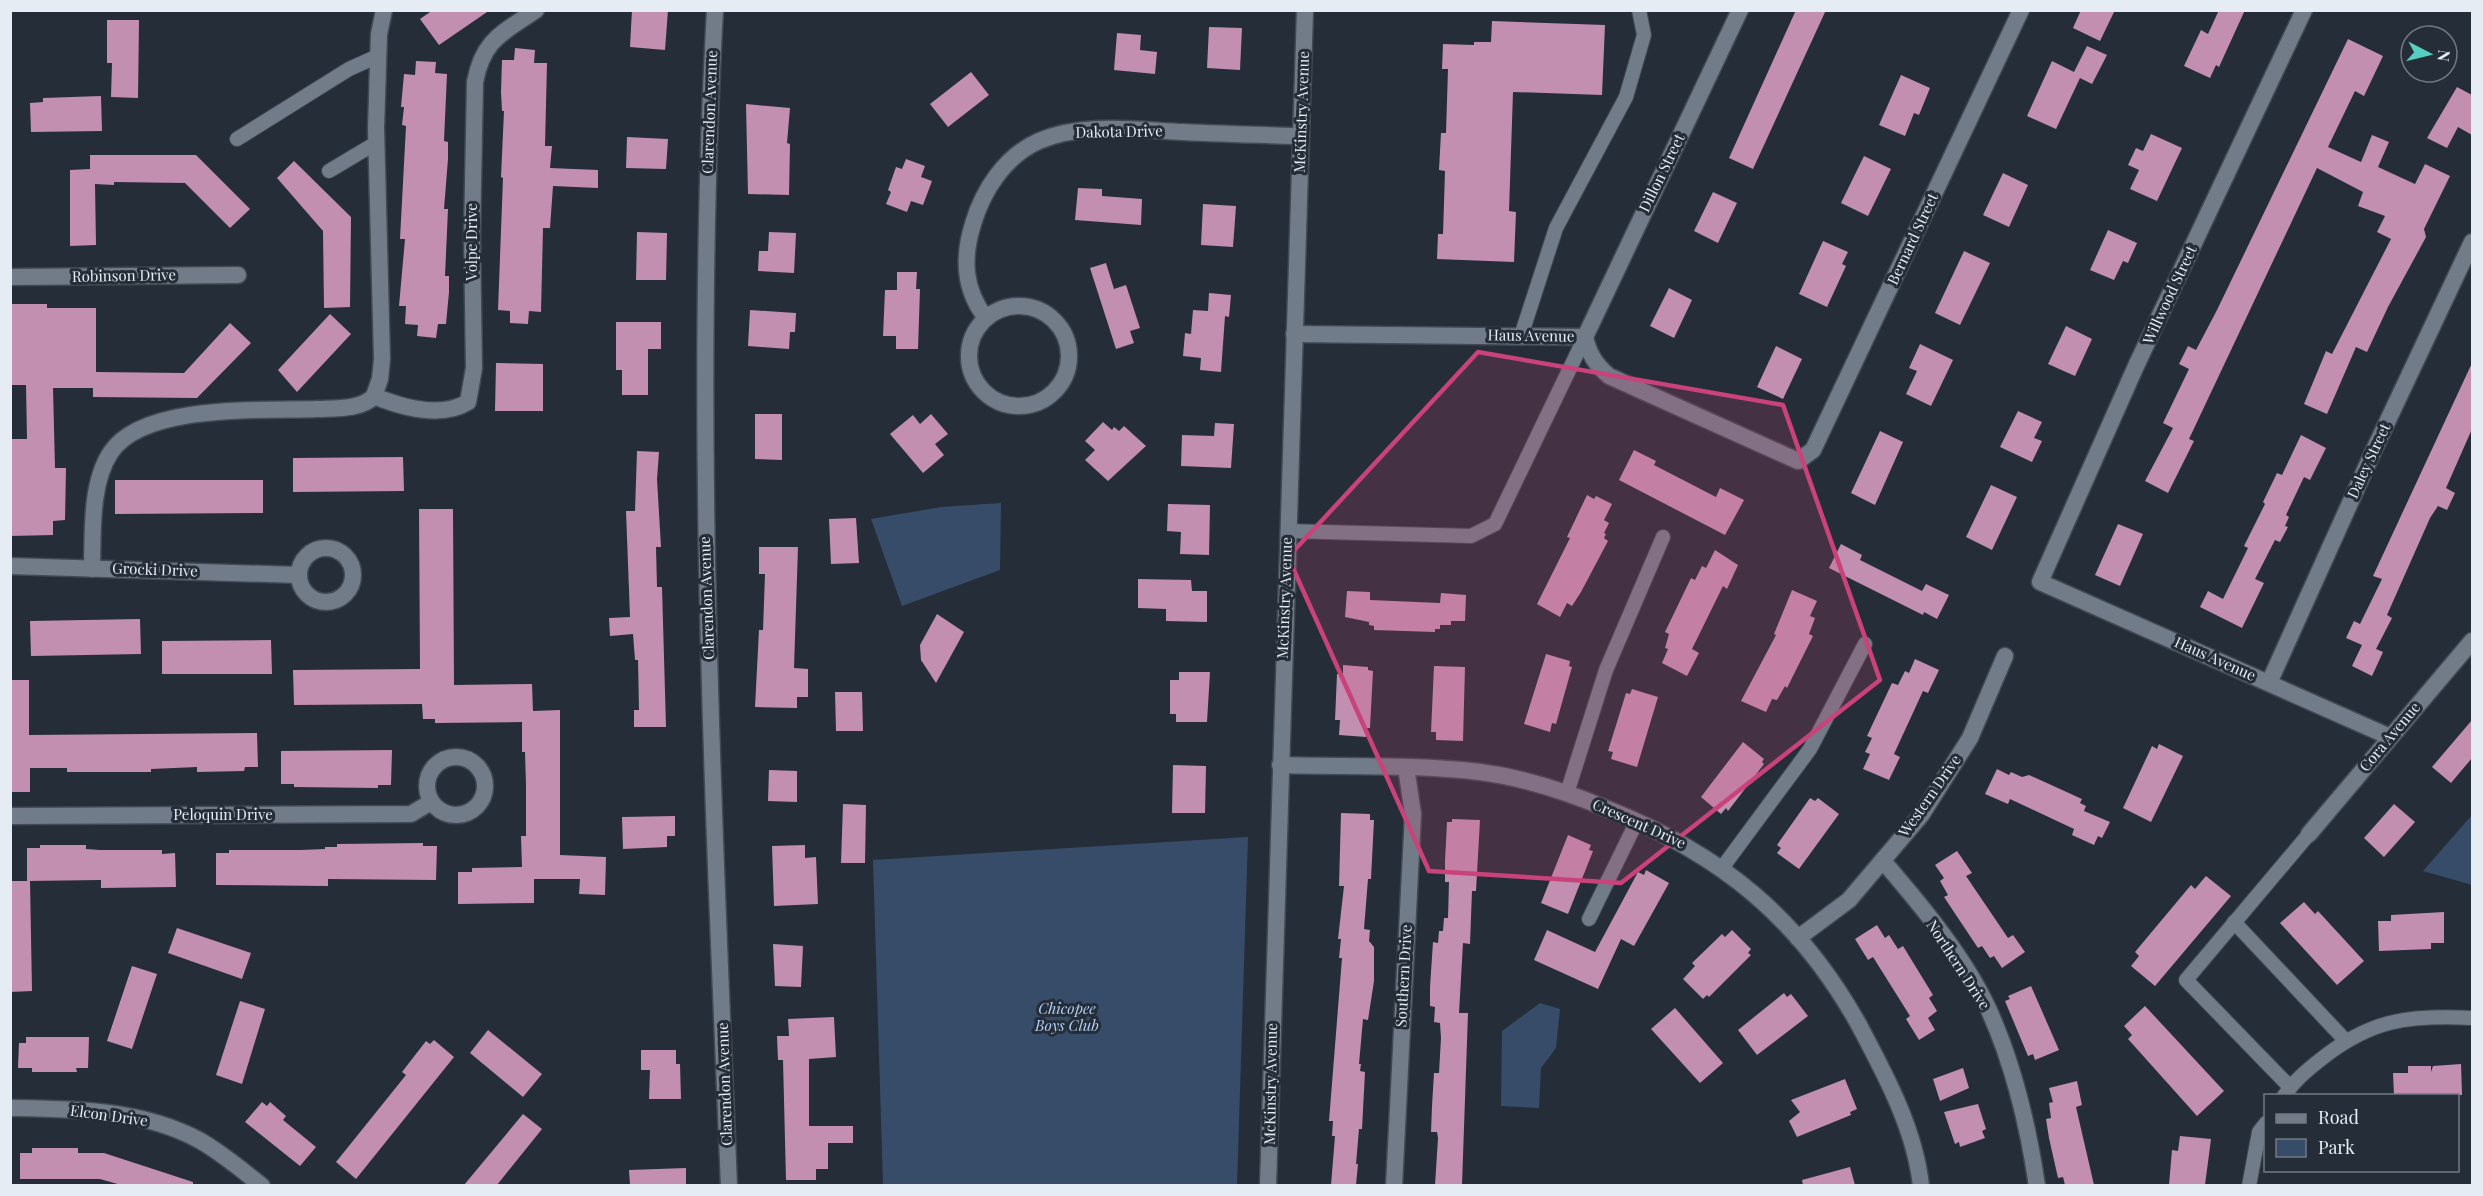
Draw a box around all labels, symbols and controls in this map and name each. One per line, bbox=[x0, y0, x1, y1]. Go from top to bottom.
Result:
north arrow bbox=[2399, 24, 2459, 84]
text: N bbox=[2433, 49, 2456, 63]
street label: Clarendon Avenue bbox=[697, 50, 721, 174]
street label: McKinstry Avenue bbox=[1289, 51, 1313, 173]
street label: Dakota Drive bbox=[1075, 120, 1163, 142]
street label: Dillon Street bbox=[1634, 129, 1689, 215]
street label: Bernard Street bbox=[1882, 189, 1942, 288]
street label: Volpe Drive bbox=[461, 203, 481, 282]
street label: Willwood Street bbox=[2137, 241, 2201, 348]
street label: Robinson Drive bbox=[72, 264, 176, 286]
street label: Haus Avenue bbox=[1487, 324, 1575, 346]
street label: Daley Street bbox=[2342, 419, 2395, 502]
street label: Clarendon Avenue bbox=[694, 536, 718, 660]
street label: McKinstry Avenue bbox=[1272, 537, 1296, 659]
street label: Grocki Drive bbox=[112, 558, 198, 580]
street label: Haus Avenue bbox=[2172, 631, 2259, 685]
street label: Cora Avenue bbox=[2354, 697, 2424, 775]
street label: Western Drive bbox=[1893, 750, 1965, 841]
street label: Crescent Drive bbox=[1590, 794, 1689, 853]
street label: Peloquin Drive bbox=[173, 804, 273, 824]
street label: Northern Drive bbox=[1922, 916, 1995, 1013]
street label: Southern Drive bbox=[1390, 924, 1416, 1028]
park label: Chicopee Boys Club bbox=[1034, 998, 1099, 1035]
street label: Clarendon Avenue bbox=[712, 1022, 736, 1146]
street label: McKinstry Avenue bbox=[1259, 1023, 1281, 1145]
legend bbox=[2264, 1094, 2459, 1172]
street label: Elcon Drive bbox=[69, 1100, 149, 1130]
text: Road bbox=[2318, 1105, 2359, 1129]
text: Park bbox=[2318, 1135, 2355, 1159]

